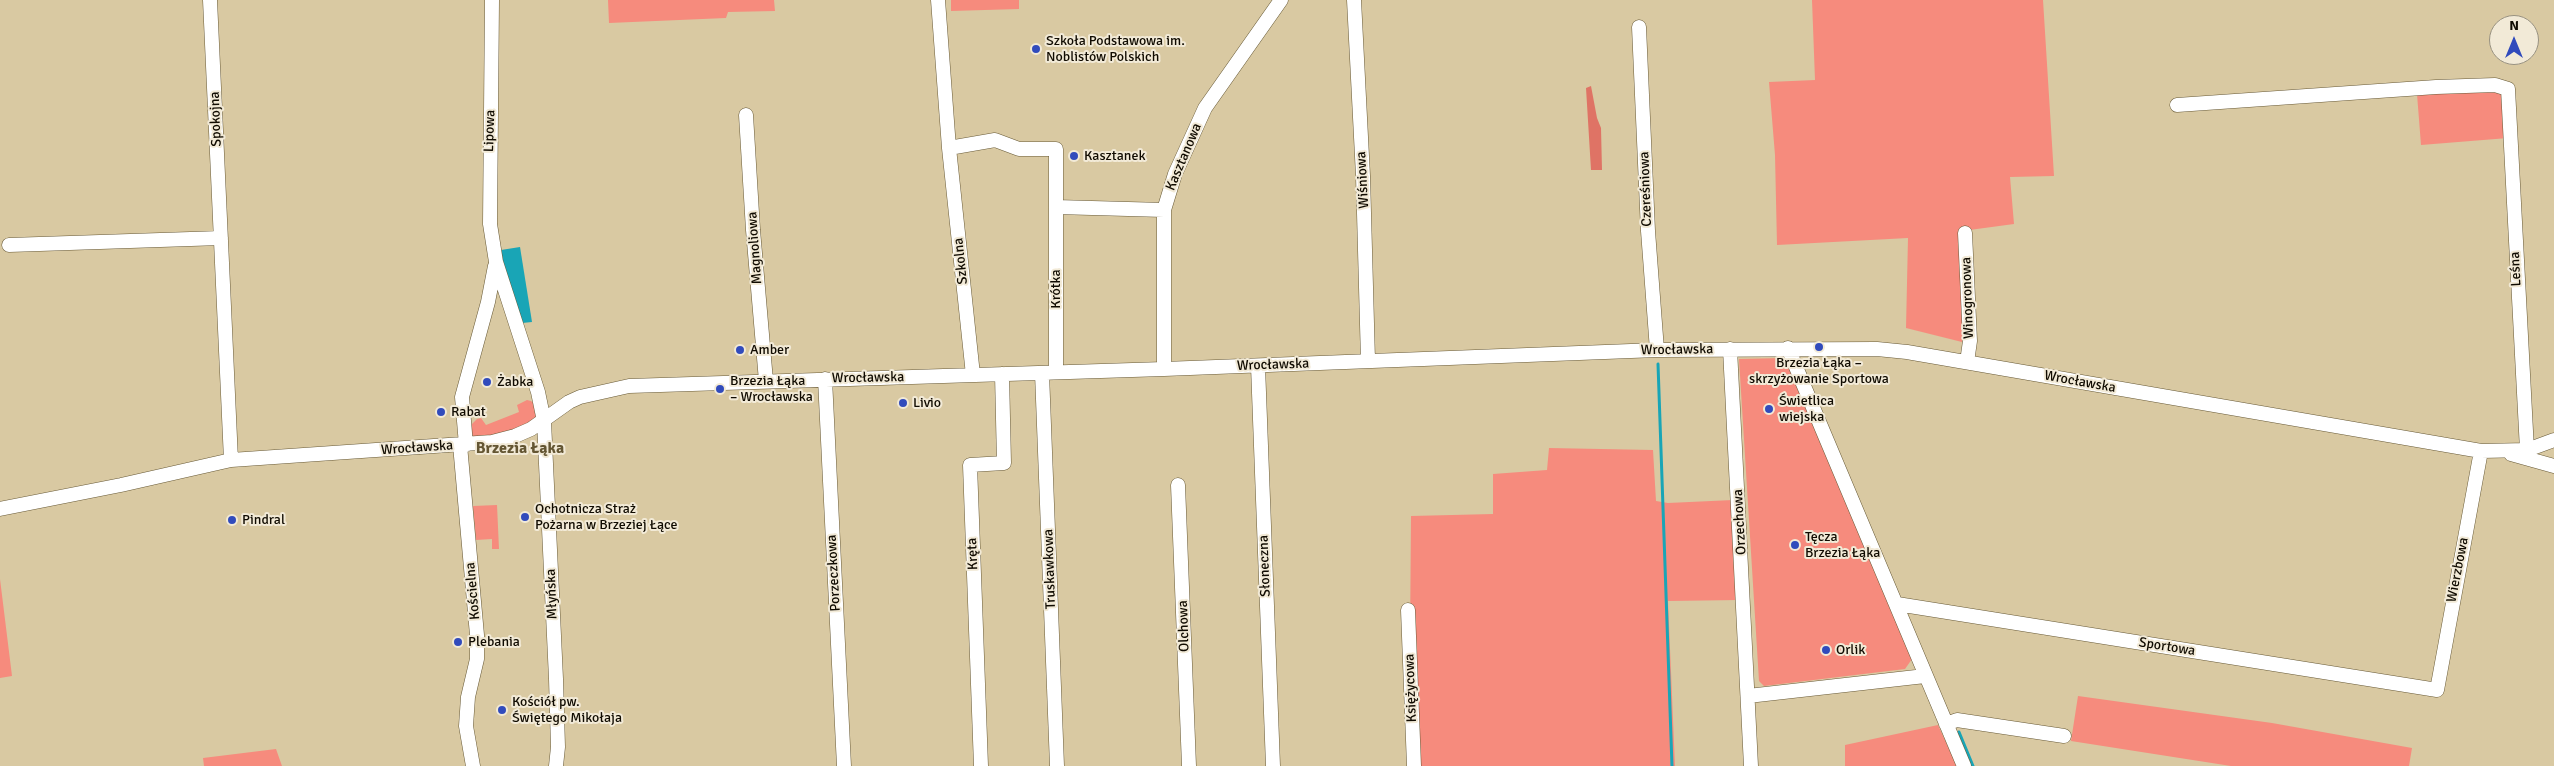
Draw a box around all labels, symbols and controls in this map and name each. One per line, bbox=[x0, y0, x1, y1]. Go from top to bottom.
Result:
north arrow bbox=[2489, 15, 2539, 65]
text: N bbox=[2509, 17, 2519, 34]
place label: Szkoła Podstawowa im. Noblistów Polskich bbox=[1046, 33, 1185, 65]
marker: Szkoła Podstawowa im. Noblistów Polskich bbox=[1030, 43, 1042, 55]
street label: Spokojna bbox=[207, 91, 225, 147]
street label: Lipowa bbox=[481, 109, 499, 153]
street label: Kasztanowa bbox=[1162, 121, 1206, 193]
place label: Kasztanek bbox=[1084, 148, 1145, 164]
marker: Kasztanek bbox=[1068, 150, 1080, 162]
street label: Wiśniowa bbox=[1353, 151, 1373, 209]
street label: Czereśniowa bbox=[1636, 151, 1656, 227]
street label: Magnoliowa bbox=[744, 211, 766, 285]
street label: Szkolna bbox=[950, 237, 972, 285]
street label: Leśna bbox=[2507, 251, 2525, 287]
street label: Winogronowa bbox=[1958, 257, 1978, 339]
street label: Krótka bbox=[1048, 269, 1064, 309]
street label: Wrocławska bbox=[1641, 341, 1713, 359]
marker: Brzezia Łąka – skrzyżowanie Sportowa bbox=[1813, 341, 1825, 353]
place label: Amber bbox=[750, 342, 789, 358]
marker: Amber bbox=[734, 344, 746, 356]
street label: Wrocławska bbox=[1237, 355, 1309, 375]
place label: Brzezia Łąka – skrzyżowanie Sportowa bbox=[1749, 355, 1889, 388]
street label: Wrocławska bbox=[2043, 367, 2117, 397]
street label: Wrocławska bbox=[832, 369, 904, 387]
place label: Brzezia Łąka – Wrocławska bbox=[730, 373, 813, 406]
place label: Żabka bbox=[497, 374, 533, 390]
marker: Żabka bbox=[481, 376, 493, 388]
marker: Brzezia Łąka – Wrocławska bbox=[714, 383, 726, 395]
place label: Świetlica wiejska bbox=[1779, 393, 1834, 426]
place label: Livio bbox=[913, 395, 941, 411]
marker: Livio bbox=[897, 397, 909, 409]
marker: Świetlica wiejska bbox=[1763, 403, 1775, 415]
place label: Rabat bbox=[451, 404, 486, 420]
marker: Rabat bbox=[435, 406, 447, 418]
street label: Wrocławska bbox=[380, 437, 454, 459]
district label: Brzezia Łąka bbox=[476, 439, 564, 459]
street label: Orzechowa bbox=[1730, 489, 1750, 555]
place label: Ochotnicza Straż Pożarna w Brzeziej Łące bbox=[535, 501, 678, 534]
marker: Ochotnicza Straż Pożarna w Brzeziej Łące bbox=[519, 511, 531, 523]
place label: Pindral bbox=[242, 512, 285, 528]
marker: Pindral bbox=[226, 514, 238, 526]
street label: Truskawkowa bbox=[1040, 529, 1060, 609]
place label: Tęcza Brzezia Łąka bbox=[1805, 529, 1880, 562]
street label: Porzeczkowa bbox=[824, 534, 844, 612]
street label: Słoneczna bbox=[1256, 535, 1274, 597]
street label: Wierzbowa bbox=[2443, 536, 2473, 604]
street label: Kręta bbox=[964, 538, 982, 570]
marker: Tęcza Brzezia Łąka bbox=[1789, 539, 1801, 551]
street label: Kościelna bbox=[462, 561, 484, 621]
street label: Młyńska bbox=[543, 568, 561, 620]
street label: Olchowa bbox=[1175, 600, 1193, 652]
place label: Plebania bbox=[468, 634, 520, 650]
street label: Sportowa bbox=[2138, 634, 2196, 660]
marker: Plebania bbox=[452, 636, 464, 648]
place label: Orlik bbox=[1836, 642, 1865, 658]
marker: Orlik bbox=[1820, 644, 1832, 656]
street label: Księżycowa bbox=[1401, 653, 1421, 723]
place label: Kościół pw. Świętego Mikołaja bbox=[512, 694, 622, 726]
marker: Kościół pw. Świętego Mikołaja bbox=[496, 704, 508, 716]

